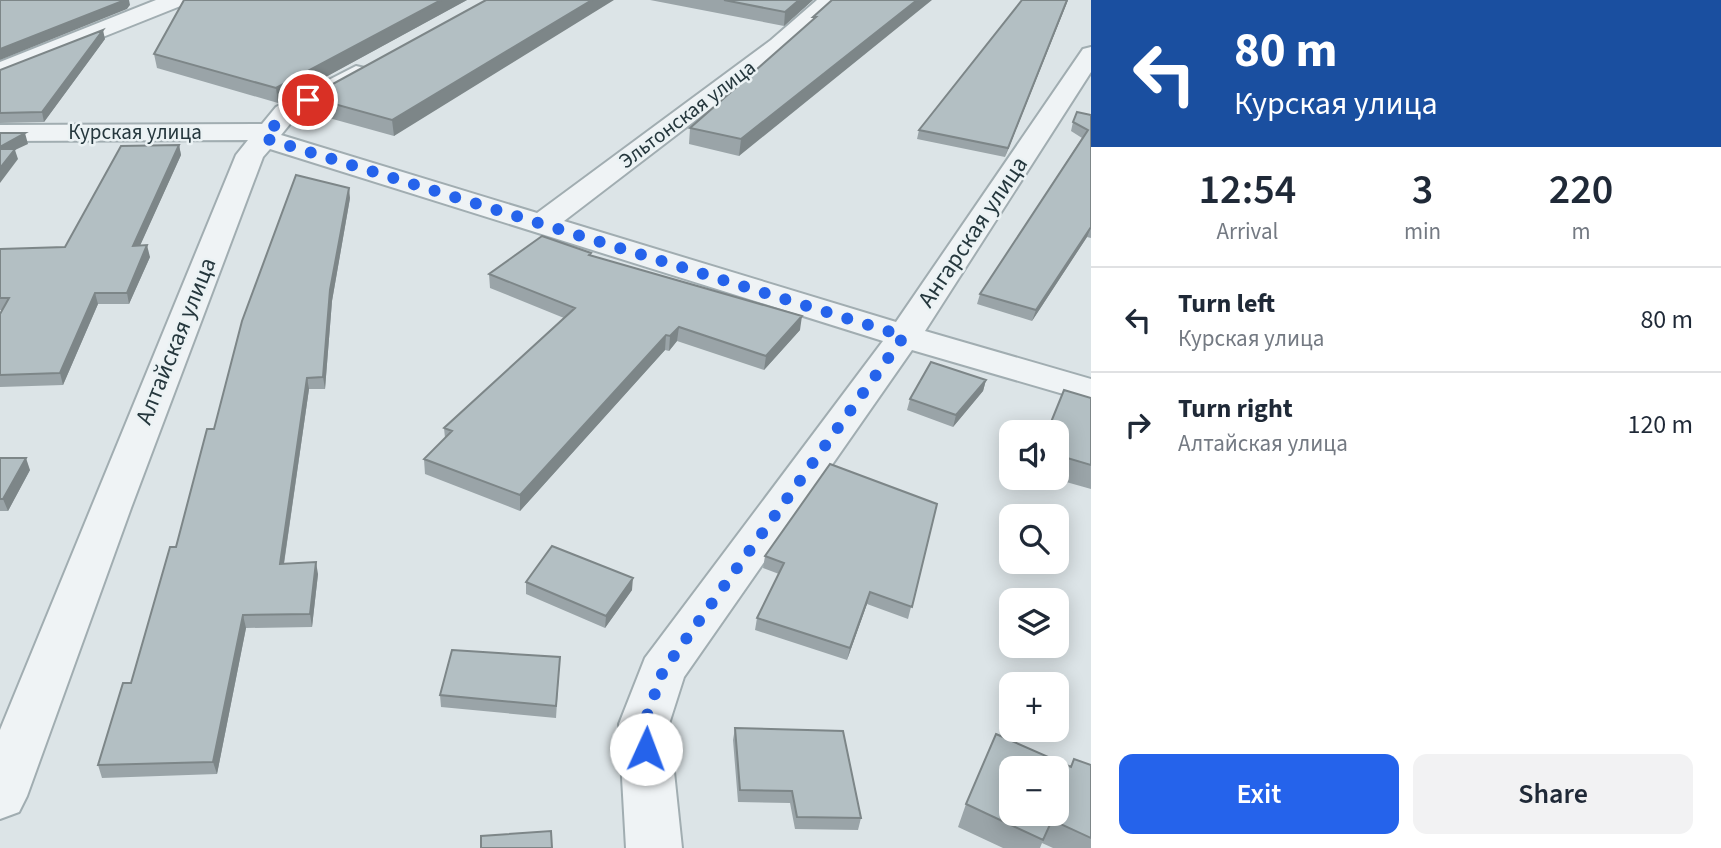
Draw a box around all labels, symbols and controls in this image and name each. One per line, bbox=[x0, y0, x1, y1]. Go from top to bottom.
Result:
text: 80 m bbox=[1234, 16, 1338, 86]
icon: left bbox=[1119, 28, 1210, 119]
street label: Эльтонская улица bbox=[612, 52, 762, 176]
pin bbox=[278, 70, 338, 130]
icon: arrive bbox=[289, 81, 327, 119]
text: Курская улица bbox=[1234, 81, 1438, 127]
street label: Курская улица bbox=[68, 117, 202, 147]
street label: Ангарская улица bbox=[909, 149, 1037, 315]
text: 12:54 bbox=[1199, 160, 1296, 220]
text: 3 bbox=[1412, 160, 1433, 220]
text: 220 bbox=[1549, 160, 1613, 220]
text: Arrival bbox=[1217, 215, 1278, 248]
text: min bbox=[1404, 215, 1441, 248]
text: m bbox=[1572, 215, 1591, 248]
street label: Алтайская улица bbox=[127, 252, 225, 430]
text: Turn left bbox=[1178, 285, 1275, 322]
icon: left bbox=[1119, 301, 1157, 339]
text: 80 m bbox=[1640, 301, 1693, 338]
text: Курская улица bbox=[1178, 322, 1324, 355]
text: Turn right bbox=[1178, 390, 1293, 427]
icon: right bbox=[1119, 406, 1157, 444]
text: 120 m bbox=[1627, 406, 1693, 443]
map controls bbox=[999, 420, 1069, 826]
button: sound bbox=[999, 420, 1069, 490]
text: Алтайская улица bbox=[1178, 427, 1348, 460]
button: search bbox=[999, 504, 1069, 574]
button: layers bbox=[999, 588, 1069, 658]
button: + bbox=[999, 672, 1069, 742]
position arrow bbox=[609, 712, 683, 786]
button: Exit bbox=[1119, 754, 1399, 834]
button: Share bbox=[1413, 754, 1693, 834]
button: − bbox=[999, 756, 1069, 826]

